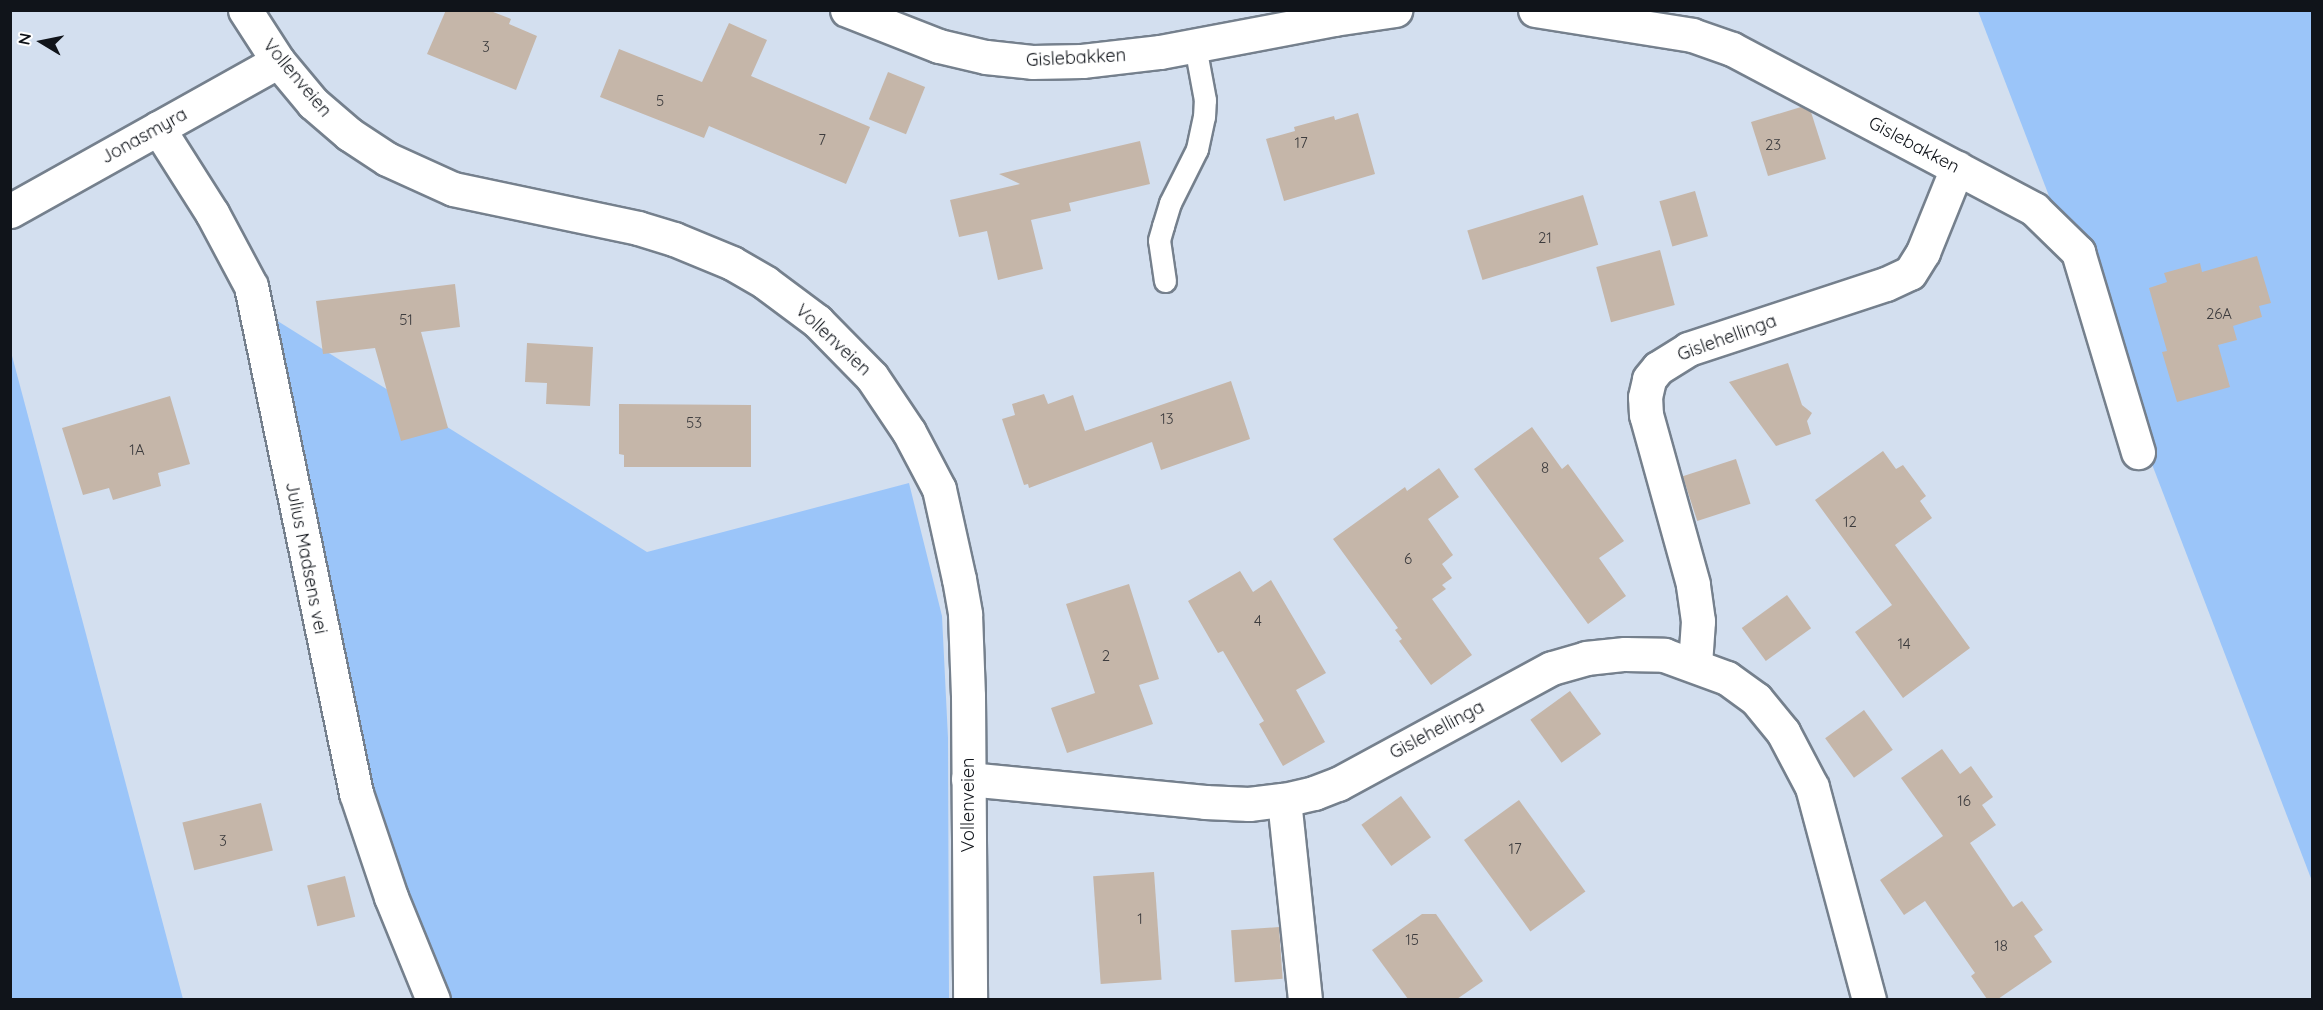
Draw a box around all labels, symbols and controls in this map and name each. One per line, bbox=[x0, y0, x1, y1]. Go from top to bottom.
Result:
north arrow bbox=[12, 12, 72, 72]
text: N bbox=[13, 31, 35, 46]
street label: Vollenveien bbox=[258, 35, 336, 121]
house number: 3 bbox=[482, 38, 490, 56]
street label: Gislebakken bbox=[1025, 45, 1127, 71]
house number: 5 bbox=[656, 92, 664, 110]
street label: Jonasmyra bbox=[97, 104, 191, 168]
street label: Gislebakken bbox=[1865, 112, 1963, 178]
house number: 7 bbox=[818, 131, 826, 149]
house number: 17 bbox=[1294, 134, 1308, 152]
house number: 23 bbox=[1765, 136, 1781, 154]
house number: 21 bbox=[1538, 229, 1552, 247]
street label: Vollenveien bbox=[791, 300, 875, 380]
house number: 26A bbox=[2206, 305, 2232, 323]
street label: Gislehellinga bbox=[1674, 310, 1780, 366]
house number: 51 bbox=[399, 311, 413, 329]
house number: 13 bbox=[1160, 410, 1174, 428]
house number: 53 bbox=[686, 414, 702, 432]
house number: 1A bbox=[129, 441, 145, 459]
house number: 8 bbox=[1541, 459, 1549, 477]
street label: Julius Madsens vei bbox=[281, 480, 331, 636]
house number: 12 bbox=[1843, 513, 1857, 531]
house number: 6 bbox=[1404, 550, 1412, 568]
house number: 4 bbox=[1254, 612, 1262, 630]
house number: 14 bbox=[1897, 635, 1911, 653]
house number: 2 bbox=[1102, 647, 1110, 665]
street label: Gislehellinga bbox=[1386, 696, 1488, 764]
street label: Vollenveien bbox=[957, 757, 979, 853]
house number: 16 bbox=[1957, 792, 1971, 810]
house number: 3 bbox=[219, 832, 227, 850]
house number: 17 bbox=[1508, 840, 1522, 858]
house number: 1 bbox=[1137, 910, 1143, 928]
house number: 15 bbox=[1405, 931, 1419, 949]
house number: 18 bbox=[1994, 937, 2008, 955]

